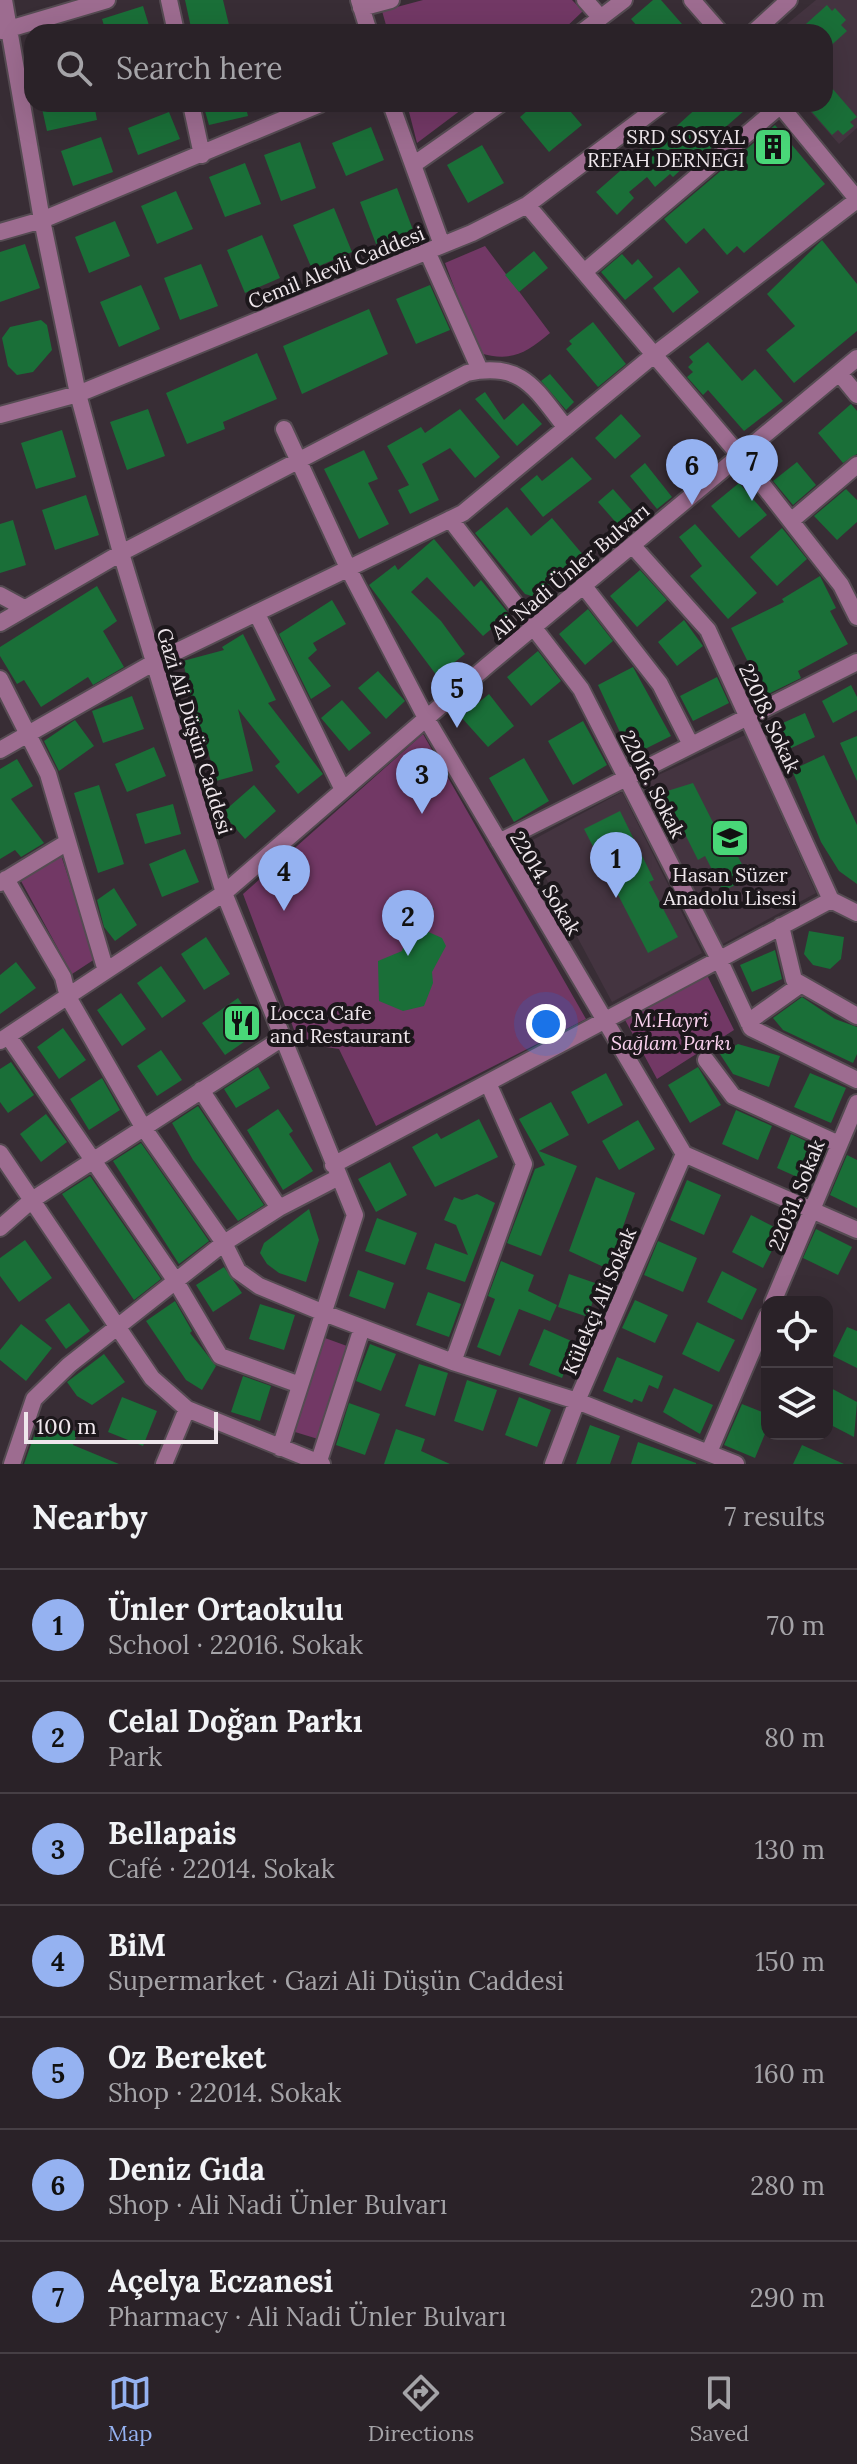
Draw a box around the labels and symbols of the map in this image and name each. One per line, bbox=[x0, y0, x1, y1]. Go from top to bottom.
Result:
place label: SRD SOSYAL REFAH DERNEGI bbox=[587, 124, 745, 172]
building icon: SRD SOSYAL REFAH DERNEGI bbox=[752, 126, 794, 168]
street label: Cemil Alevli Caddesi bbox=[244, 220, 428, 314]
pin: 7 bbox=[726, 435, 778, 501]
pin: 6 bbox=[666, 439, 718, 505]
street label: Ali Nadi Ünler Bulvarı bbox=[485, 498, 654, 645]
street label: Gazi Ali Düşün Caddesi bbox=[152, 625, 238, 837]
street label: 22018. Sokak bbox=[734, 659, 806, 777]
pin: 5 bbox=[431, 662, 483, 728]
street label: 22016. Sokak bbox=[615, 726, 691, 842]
pin: 3 bbox=[396, 748, 448, 814]
school or university icon: Hasan Süzer Anadolu Lisesi bbox=[709, 817, 751, 859]
street label: 22014. Sokak bbox=[505, 826, 587, 940]
pin: 1 bbox=[590, 832, 642, 898]
pin: 4 bbox=[258, 845, 310, 911]
place label: Hasan Süzer Anadolu Lisesi bbox=[662, 862, 797, 910]
pin: 2 bbox=[382, 890, 434, 956]
place label: Locca Cafe and Restaurant bbox=[270, 1000, 411, 1048]
restaurant icon: Locca Cafe and Restaurant bbox=[221, 1002, 263, 1044]
your location bbox=[526, 1004, 566, 1044]
park label: M.Hayri Sağlam Parkı bbox=[611, 1007, 732, 1055]
street label: 22031. Sokak bbox=[762, 1136, 830, 1254]
street label: Külekçi Ali Sokak bbox=[557, 1223, 641, 1378]
scale bar bbox=[24, 1408, 218, 1444]

